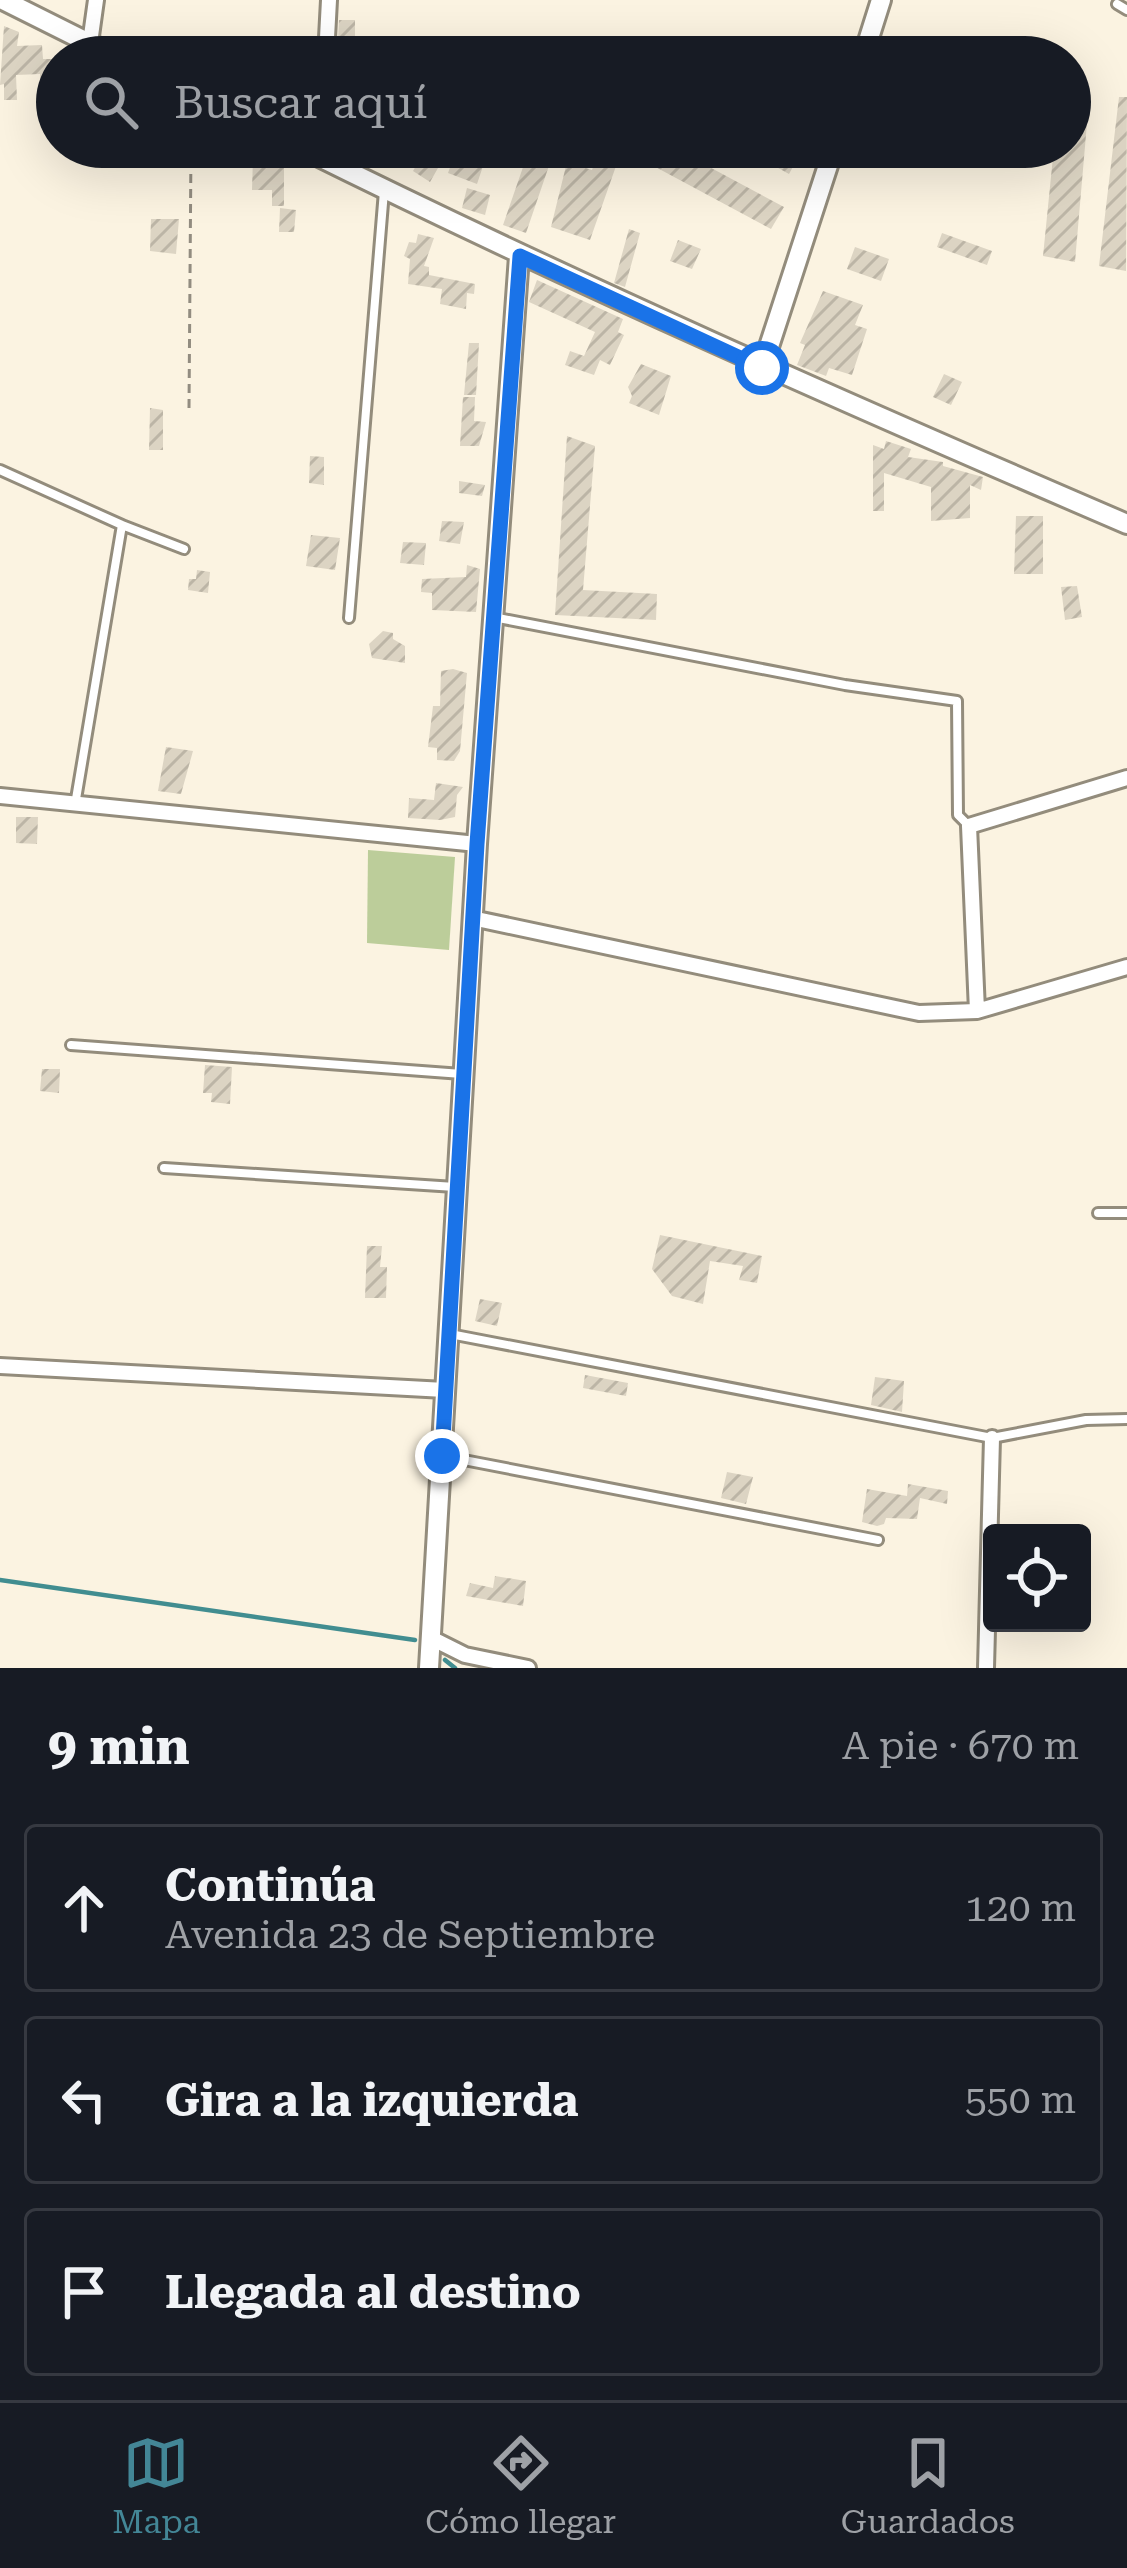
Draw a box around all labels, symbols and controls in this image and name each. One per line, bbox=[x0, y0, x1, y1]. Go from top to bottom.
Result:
search box bbox=[36, 36, 1091, 168]
icon: search bbox=[78, 69, 144, 135]
text: Buscar aquí bbox=[174, 76, 427, 129]
route start bbox=[735, 341, 789, 395]
route end bbox=[415, 1429, 469, 1483]
map controls bbox=[983, 1524, 1091, 1632]
button: locate bbox=[983, 1524, 1091, 1632]
text: 9 min bbox=[48, 1717, 190, 1776]
text: A pie · 670 m bbox=[842, 1723, 1079, 1769]
text: Continúa bbox=[165, 1859, 376, 1912]
icon: ahead bbox=[51, 1875, 117, 1941]
text: 120 m bbox=[965, 1885, 1076, 1931]
text: Avenida 23 de Septiembre bbox=[165, 1912, 655, 1958]
icon: left bbox=[51, 2067, 117, 2133]
text: Gira a la izquierda bbox=[165, 2074, 578, 2127]
text: 550 m bbox=[965, 2077, 1076, 2123]
icon: arrive bbox=[51, 2259, 117, 2325]
text: Llegada al destino bbox=[165, 2266, 581, 2319]
tab: Mapa bbox=[112, 2430, 200, 2541]
tab: Cómo llegar bbox=[425, 2430, 616, 2541]
tab: Guardados bbox=[841, 2430, 1015, 2541]

